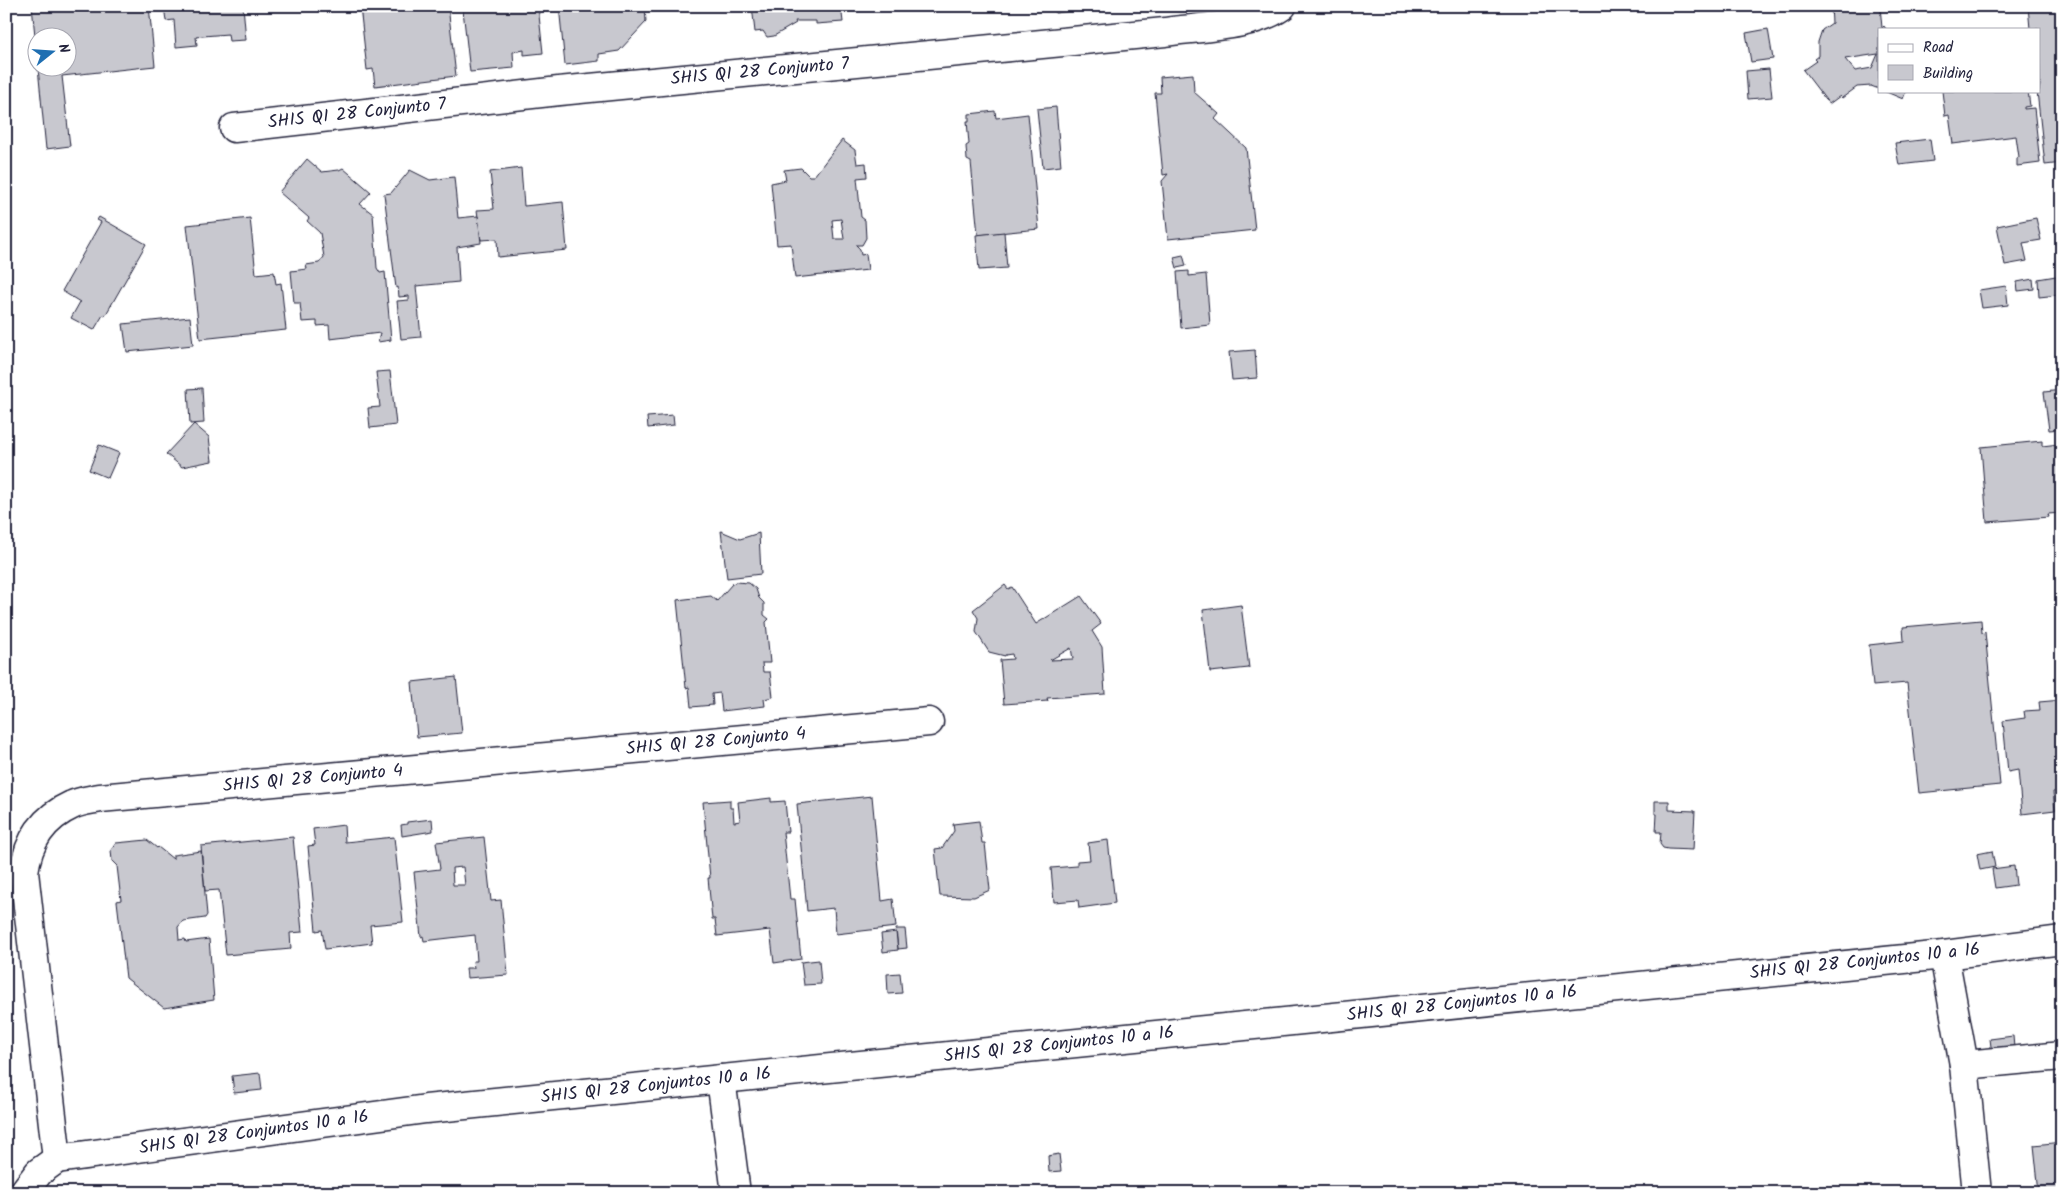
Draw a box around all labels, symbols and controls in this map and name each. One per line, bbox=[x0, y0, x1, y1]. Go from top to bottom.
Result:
north arrow bbox=[28, 28, 78, 78]
legend bbox=[1878, 28, 2040, 92]
text: Road bbox=[1923, 36, 1954, 60]
text: N bbox=[52, 41, 75, 56]
street label: SHIS QI 28 Conjunto 7 bbox=[670, 50, 851, 94]
text: Building bbox=[1923, 62, 1973, 86]
street label: SHIS QI 28 Conjunto 7 bbox=[267, 90, 448, 138]
street label: SHIS QI 28 Conjunto 4 bbox=[625, 720, 807, 764]
street label: SHIS QI 28 Conjunto 4 bbox=[222, 757, 404, 801]
street label: SHIS QI 28 Conjuntos 10 a 16 bbox=[1748, 935, 1982, 989]
street label: SHIS QI 28 Conjuntos 10 a 16 bbox=[1345, 977, 1579, 1031]
street label: SHIS QI 28 Conjuntos 10 a 16 bbox=[942, 1018, 1176, 1072]
street label: SHIS QI 28 Conjuntos 10 a 16 bbox=[539, 1059, 773, 1113]
street label: SHIS QI 28 Conjuntos 10 a 16 bbox=[137, 1103, 371, 1163]

